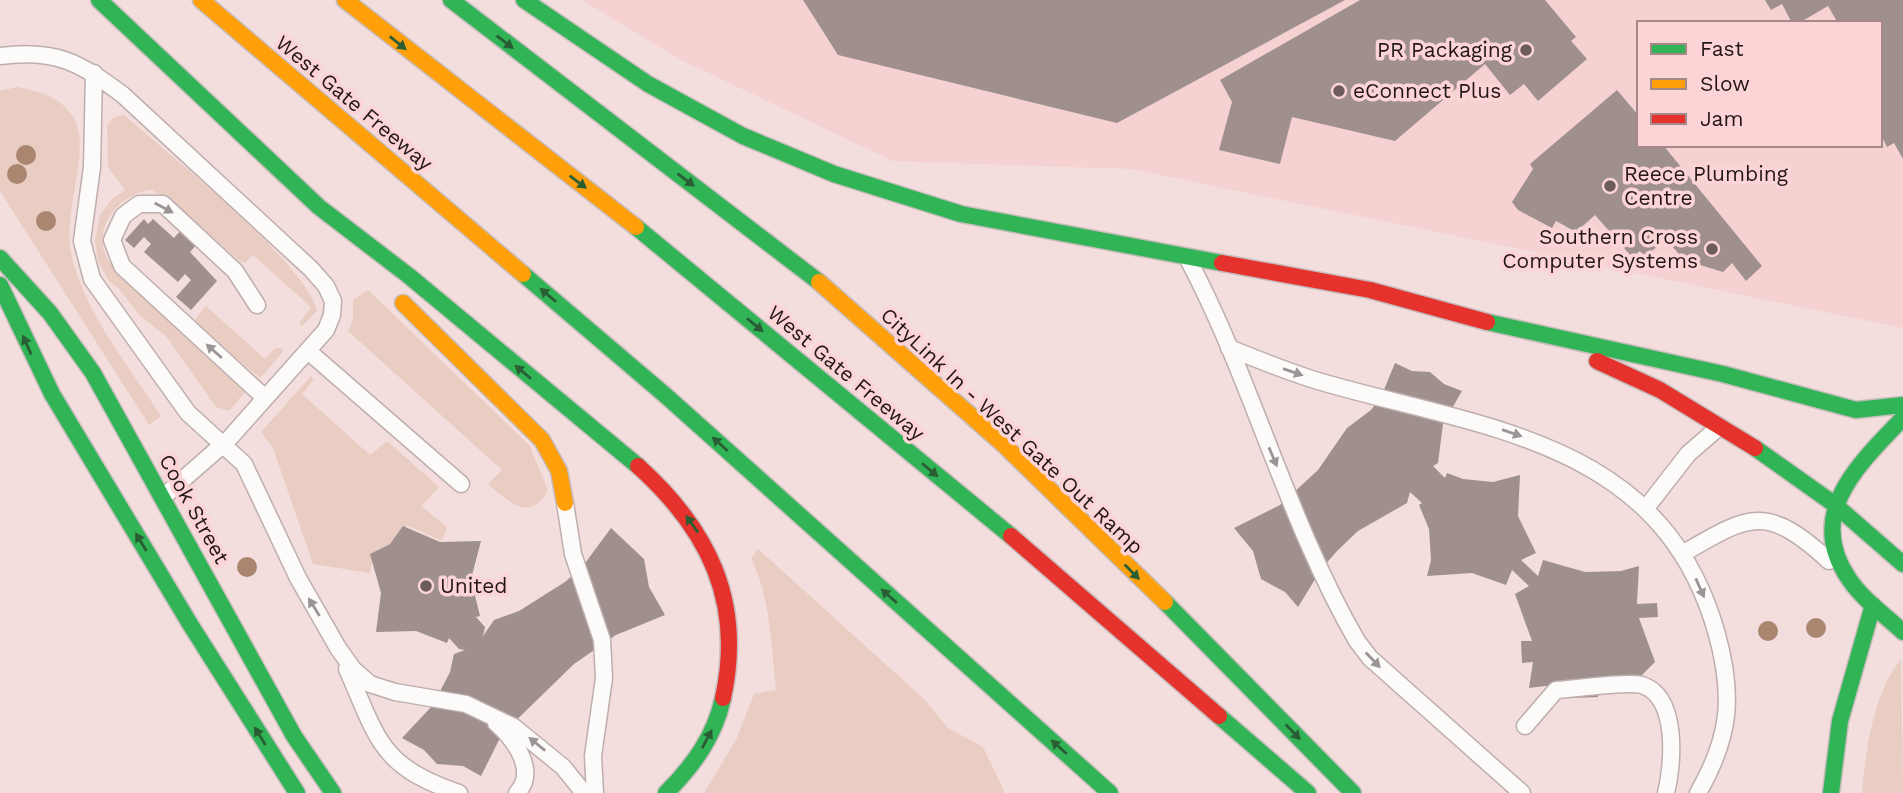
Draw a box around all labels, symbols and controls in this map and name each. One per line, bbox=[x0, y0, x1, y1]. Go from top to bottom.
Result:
legend bbox=[1637, 21, 1882, 147]
street label: West Gate Freeway bbox=[271, 30, 438, 176]
one-way arrow bbox=[495, 34, 513, 49]
one-way arrow bbox=[389, 35, 406, 50]
text: Fast bbox=[1700, 36, 1744, 61]
place label: PR Packaging bbox=[1377, 37, 1513, 62]
marker: PR Packaging bbox=[1518, 42, 1534, 58]
text: Slow bbox=[1700, 71, 1750, 96]
place label: eConnect Plus bbox=[1353, 78, 1501, 103]
marker: eConnect Plus bbox=[1331, 83, 1347, 99]
text: Jam bbox=[1700, 106, 1743, 131]
place label: Reece Plumbing Centre bbox=[1624, 161, 1789, 210]
one-way arrow bbox=[676, 172, 694, 187]
one-way arrow bbox=[569, 174, 587, 188]
marker: Reece Plumbing Centre bbox=[1602, 178, 1618, 194]
one-way arrow bbox=[154, 201, 174, 214]
place label: Southern Cross Computer Systems bbox=[1502, 224, 1698, 273]
marker: Southern Cross Computer Systems bbox=[1704, 241, 1720, 257]
one-way arrow bbox=[539, 288, 556, 303]
street label: West Gate Freeway bbox=[763, 300, 930, 446]
street label: CityLink In - West Gate Out Ramp bbox=[876, 302, 1149, 559]
one-way arrow bbox=[746, 317, 763, 332]
one-way arrow bbox=[21, 335, 33, 355]
one-way arrow bbox=[206, 343, 223, 359]
one-way arrow bbox=[515, 365, 532, 380]
one-way arrow bbox=[1282, 367, 1303, 378]
one-way arrow bbox=[1502, 428, 1523, 439]
one-way arrow bbox=[711, 436, 729, 452]
one-way arrow bbox=[1268, 446, 1279, 467]
street label: Cook Street bbox=[154, 450, 235, 568]
one-way arrow bbox=[922, 462, 939, 477]
one-way arrow bbox=[685, 515, 699, 533]
one-way arrow bbox=[135, 532, 147, 551]
one-way arrow bbox=[1124, 564, 1140, 580]
place label: United bbox=[440, 573, 507, 598]
marker: United bbox=[418, 578, 434, 594]
one-way arrow bbox=[1694, 578, 1706, 598]
one-way arrow bbox=[881, 588, 898, 604]
one-way arrow bbox=[308, 597, 321, 616]
one-way arrow bbox=[1365, 651, 1381, 669]
one-way arrow bbox=[1285, 723, 1301, 740]
one-way arrow bbox=[254, 726, 267, 745]
one-way arrow bbox=[702, 729, 713, 749]
one-way arrow bbox=[528, 737, 546, 752]
one-way arrow bbox=[1051, 740, 1068, 756]

